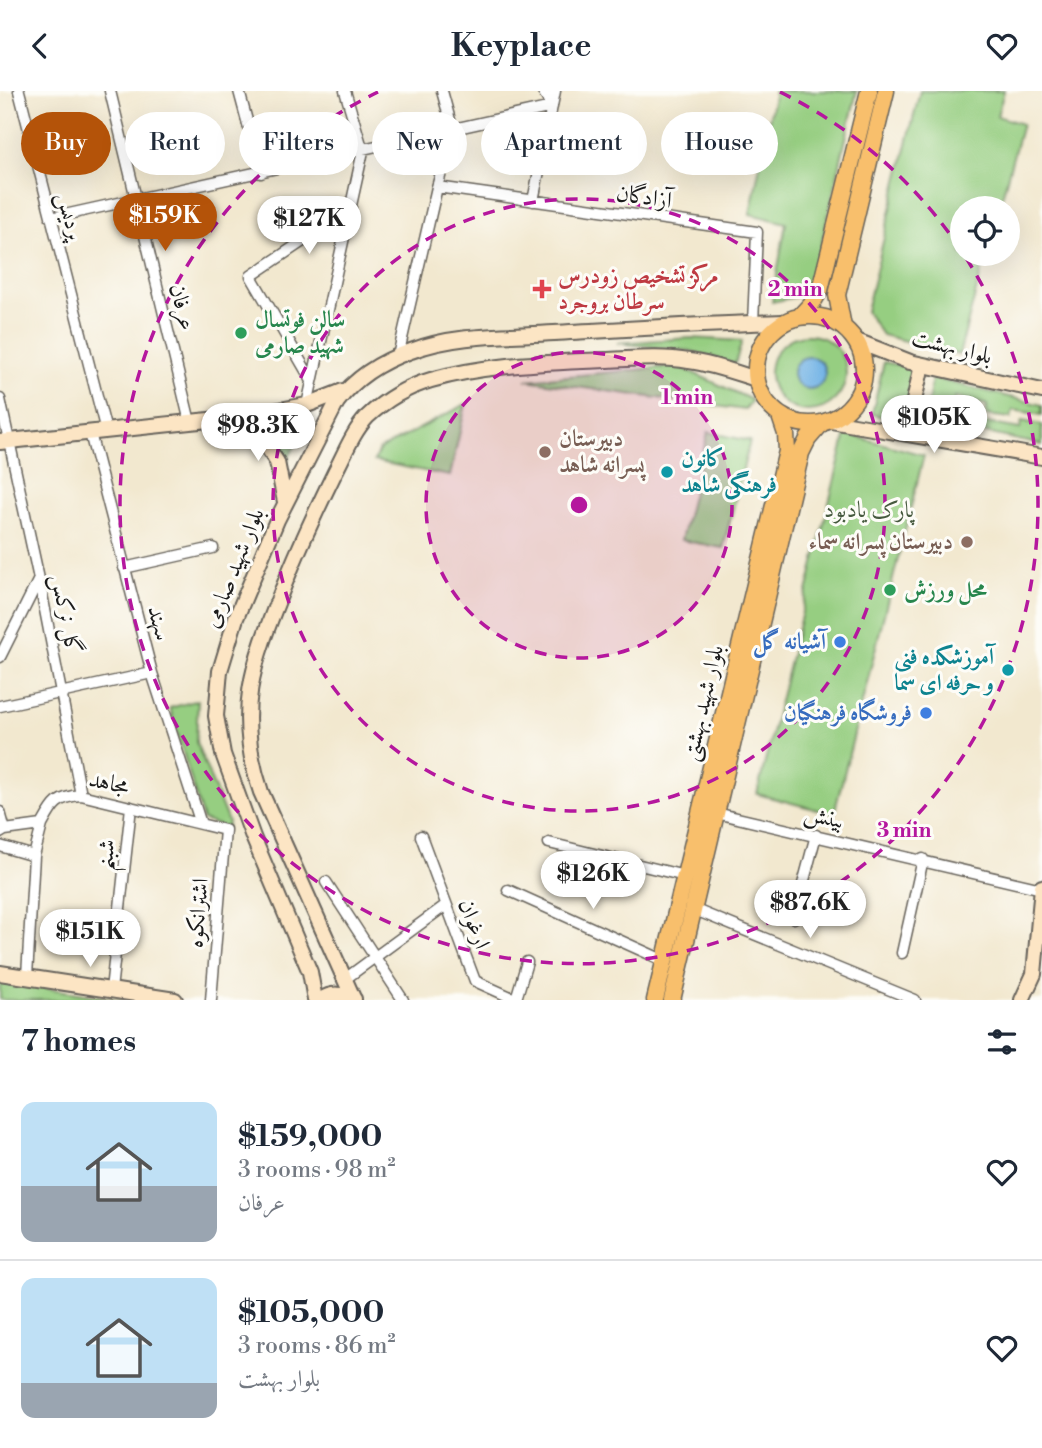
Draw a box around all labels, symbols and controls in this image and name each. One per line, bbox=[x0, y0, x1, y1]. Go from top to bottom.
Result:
text: Keyplace bbox=[451, 26, 591, 66]
icon: back bbox=[21, 27, 59, 65]
icon: heart bbox=[983, 27, 1021, 65]
chip: Buy bbox=[21, 112, 111, 175]
chip: Rent bbox=[125, 112, 225, 175]
chip: Filters bbox=[239, 112, 358, 175]
chip: New bbox=[372, 112, 467, 175]
chip: Apartment bbox=[481, 112, 647, 175]
chip: House bbox=[661, 112, 778, 175]
street label: آزادگان bbox=[614, 178, 677, 215]
street label: پردیس bbox=[50, 189, 90, 245]
pin: $159K bbox=[116, 193, 214, 253]
map controls bbox=[950, 196, 1020, 266]
button: locate bbox=[950, 196, 1020, 266]
pin: $127K bbox=[260, 197, 358, 256]
text: $159K bbox=[129, 202, 201, 230]
text: $127K bbox=[273, 205, 345, 233]
place label: مرکز تشخیص زودرس سرطان بروجرد bbox=[558, 262, 719, 316]
text: 2 min bbox=[767, 277, 823, 303]
marker: مرکز تشخیص زودرس سرطان بروجرد bbox=[532, 279, 552, 299]
street label: عرفان bbox=[162, 281, 201, 333]
place label: سالن فوتسال شهید صارمی bbox=[254, 306, 345, 360]
street label: بلوار بهشت bbox=[909, 323, 995, 371]
marker: سالن فوتسال شهید صارمی bbox=[233, 325, 249, 341]
text: 1 min bbox=[661, 385, 713, 411]
pin: $105K bbox=[885, 395, 983, 455]
pin: $98.3K bbox=[201, 403, 315, 463]
text: $105K bbox=[897, 404, 971, 432]
text: $98.3K bbox=[217, 412, 299, 440]
place label: دبیرستان پسرانه شاهد bbox=[559, 425, 647, 482]
marker: دبیرستان پسرانه شاهد bbox=[537, 444, 553, 460]
place label: کانون فرهنگی شاهد bbox=[681, 445, 777, 500]
marker: کانون فرهنگی شاهد bbox=[659, 464, 675, 480]
centre of rings bbox=[567, 493, 591, 517]
park label: پارک یادبود bbox=[824, 496, 916, 526]
street label: بلوار شهید صارمی bbox=[197, 504, 271, 632]
place label: دبیرستان پسرانه سماء bbox=[809, 528, 953, 559]
marker: دبیرستان پسرانه سماء bbox=[959, 534, 975, 550]
street label: گل نرکس bbox=[44, 571, 88, 657]
place label: محل ورزش bbox=[904, 576, 988, 606]
marker: محل ورزش bbox=[882, 582, 898, 598]
street label: سهند bbox=[141, 603, 177, 643]
place label: آشیانه گل bbox=[753, 627, 829, 658]
marker: آشیانه گل bbox=[832, 634, 848, 650]
street label: بلوار شهید بهشتی bbox=[676, 642, 731, 764]
place label: آموزشکده فنی و حرفه ای سما bbox=[894, 643, 997, 697]
marker: آموزشکده فنی و حرفه ای سما bbox=[1000, 662, 1016, 678]
place label: فروشگاه فرهنگیان bbox=[784, 697, 912, 727]
marker: فروشگاه فرهنگیان bbox=[918, 705, 934, 721]
street label: مجاهد bbox=[86, 765, 132, 801]
street label: بینش bbox=[801, 799, 847, 836]
text: 3 min bbox=[877, 818, 931, 844]
street label: شبنم bbox=[90, 838, 130, 873]
pin: $126K bbox=[544, 851, 642, 911]
text: $126K bbox=[557, 860, 629, 888]
street label: اشترانکوه bbox=[181, 877, 215, 949]
pin: $87.6K bbox=[753, 881, 867, 940]
text: $87.6K bbox=[770, 889, 850, 917]
street label: ارغوان bbox=[452, 895, 496, 953]
pin: $151K bbox=[41, 909, 139, 969]
text: $151K bbox=[56, 918, 124, 946]
text: 7 homes bbox=[21, 1023, 136, 1061]
icon: filters bbox=[983, 1023, 1021, 1061]
text: $159,000 bbox=[238, 1118, 382, 1156]
icon: home bbox=[77, 1130, 161, 1214]
icon: heart bbox=[983, 1153, 1021, 1191]
text: 3 rooms · 98 m² bbox=[238, 1156, 395, 1184]
text: عرفان bbox=[238, 1189, 285, 1217]
text: $105,000 bbox=[238, 1294, 384, 1332]
icon: home bbox=[77, 1306, 161, 1390]
icon: heart bbox=[983, 1329, 1021, 1367]
text: 3 rooms · 86 m² bbox=[238, 1332, 395, 1360]
text: بلوار بهشت bbox=[238, 1365, 320, 1393]

